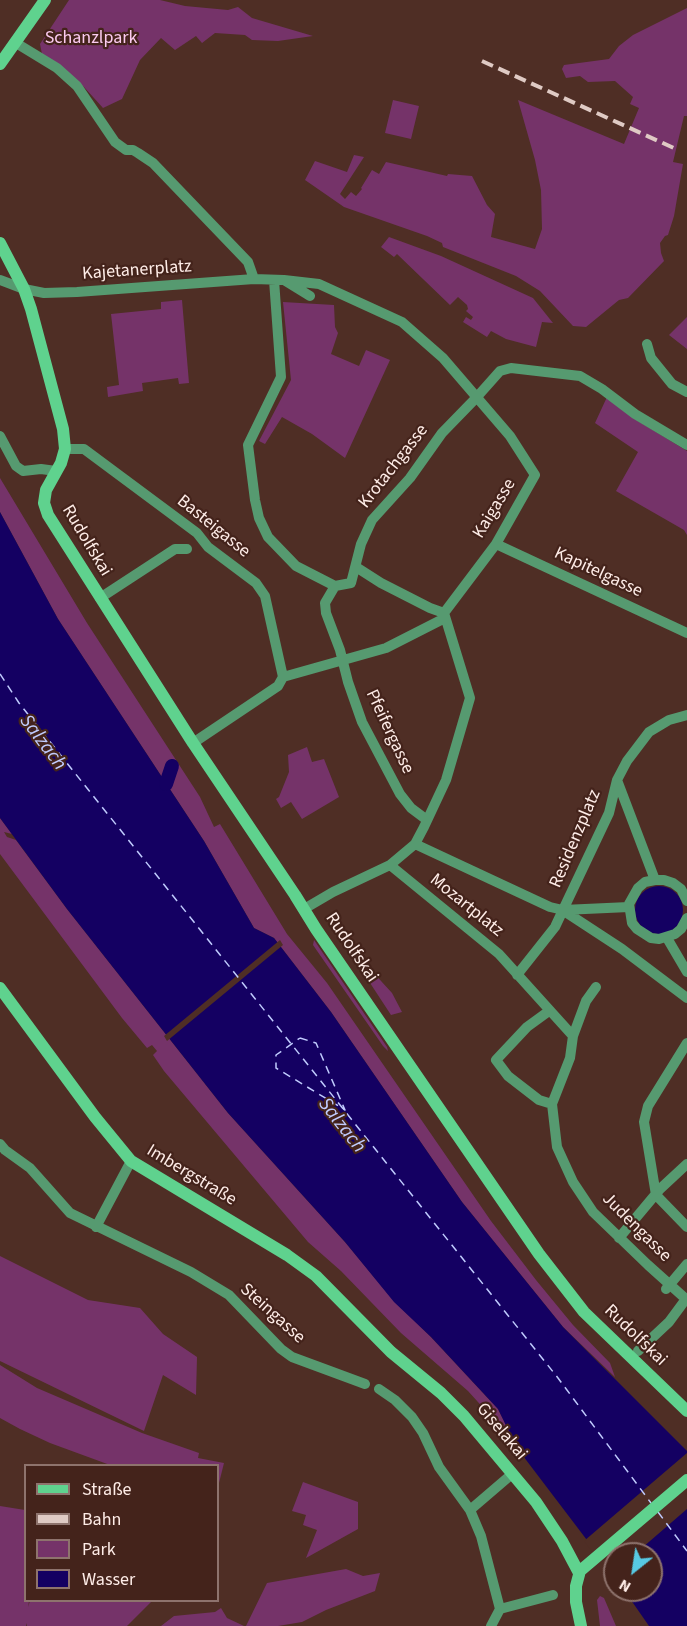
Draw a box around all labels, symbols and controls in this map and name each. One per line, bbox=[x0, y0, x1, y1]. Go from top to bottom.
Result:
park label: Schanzlpark bbox=[45, 28, 137, 50]
street label: Kajetanerplatz bbox=[82, 256, 192, 286]
street label: Krotachgasse bbox=[355, 421, 433, 513]
street label: Kaigasse bbox=[469, 475, 521, 543]
street label: Basteigasse bbox=[172, 491, 254, 563]
street label: Rudolfskai bbox=[56, 501, 116, 581]
street label: Kapitelgasse bbox=[550, 543, 646, 603]
street label: Pfeifergasse bbox=[360, 686, 418, 778]
water label: Salzach bbox=[13, 710, 71, 776]
street label: Residenzplatz bbox=[546, 787, 606, 891]
street label: Mozartplatz bbox=[425, 870, 507, 942]
street label: Rudolfskai bbox=[320, 909, 382, 987]
water label: Salzach bbox=[312, 1094, 370, 1158]
street label: Imbergstraße bbox=[142, 1141, 240, 1211]
street label: Judengasse bbox=[597, 1189, 675, 1267]
street label: Steingasse bbox=[235, 1279, 309, 1349]
street label: Rudolfskai bbox=[599, 1301, 671, 1371]
street label: Giselakai bbox=[471, 1399, 531, 1465]
legend bbox=[24, 1464, 219, 1602]
text: Straße bbox=[82, 1477, 131, 1502]
text: Bahn bbox=[82, 1507, 121, 1532]
text: Park bbox=[82, 1537, 116, 1562]
north arrow bbox=[603, 1542, 663, 1602]
text: Wasser bbox=[82, 1567, 135, 1592]
text: N bbox=[615, 1574, 635, 1598]

